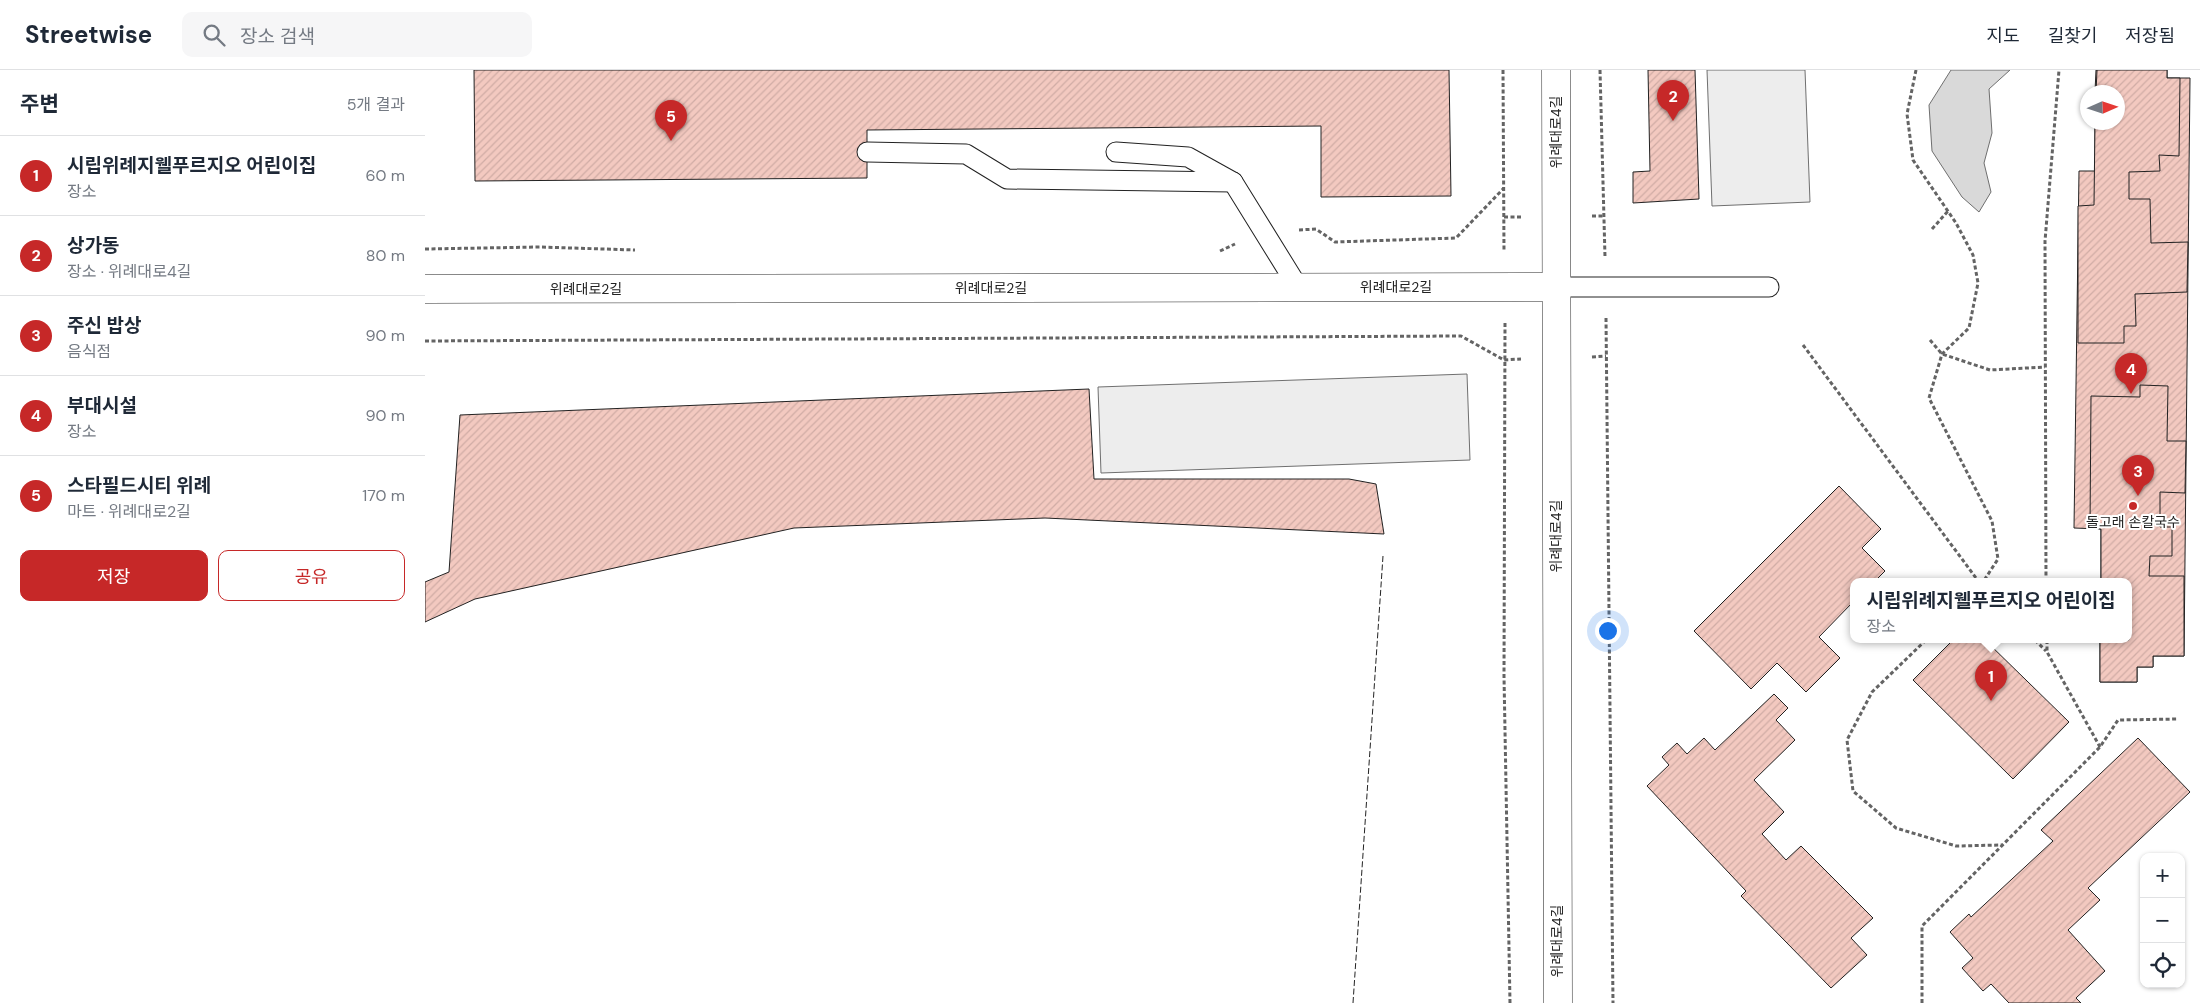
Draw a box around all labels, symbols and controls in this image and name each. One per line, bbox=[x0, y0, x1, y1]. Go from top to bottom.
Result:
search box bbox=[182, 12, 532, 57]
text: Streetwise bbox=[25, 19, 152, 50]
icon: search bbox=[200, 21, 228, 49]
text: 장소 검색 bbox=[240, 24, 315, 49]
text: 지도 bbox=[1987, 24, 2020, 48]
text: 길찾기 bbox=[2048, 24, 2097, 48]
text: 저장됨 bbox=[2125, 24, 2175, 48]
pin: 2 bbox=[1657, 80, 1689, 121]
north arrow bbox=[2080, 85, 2125, 130]
text: 주변 bbox=[20, 90, 59, 118]
text: 5개 결과 bbox=[347, 94, 405, 115]
street label: 위례대로4길 bbox=[1547, 96, 1565, 168]
pin: 5 bbox=[655, 100, 687, 141]
text: 시립위례지웰푸르지오 어린이집 bbox=[67, 153, 316, 178]
text: 1 bbox=[33, 165, 39, 186]
text: 60 m bbox=[365, 165, 405, 186]
text: 장소 bbox=[67, 181, 96, 202]
text: 상가동 bbox=[67, 233, 119, 258]
text: 2 bbox=[31, 245, 41, 266]
text: 80 m bbox=[366, 245, 405, 266]
text: 장소 · 위례대로4길 bbox=[67, 261, 191, 282]
street label: 위례대로2길 bbox=[1360, 278, 1432, 296]
street label: 위례대로2길 bbox=[955, 279, 1027, 297]
street label: 위례대로2길 bbox=[550, 280, 622, 298]
text: 주신 밥상 bbox=[67, 313, 141, 338]
text: 3 bbox=[31, 325, 41, 346]
text: 90 m bbox=[365, 325, 405, 346]
text: 음식점 bbox=[67, 341, 111, 362]
pin: 4 bbox=[2115, 353, 2147, 394]
text: 부대시설 bbox=[67, 393, 137, 418]
text: 4 bbox=[31, 405, 41, 426]
text: 90 m bbox=[365, 405, 405, 426]
text: 장소 bbox=[67, 421, 96, 442]
pin: 3 bbox=[2122, 455, 2154, 496]
text: 스타필드시티 위례 bbox=[67, 473, 211, 498]
text: 5 bbox=[31, 485, 41, 506]
text: 170 m bbox=[362, 485, 405, 506]
street label: 위례대로4길 bbox=[1547, 500, 1565, 572]
marker: 돌고래 손칼국수 bbox=[2127, 500, 2139, 512]
text: 마트 · 위례대로2길 bbox=[67, 501, 191, 522]
place label: 돌고래 손칼국수 bbox=[2086, 513, 2180, 531]
button: 저장 bbox=[20, 550, 208, 601]
button: 공유 bbox=[218, 550, 405, 601]
popup bbox=[1850, 578, 2132, 643]
text: 시립위례지웰푸르지오 어린이집 bbox=[1866, 588, 2116, 613]
text: 장소 bbox=[1866, 616, 1896, 637]
your location bbox=[1595, 618, 1621, 644]
pin: 1 bbox=[1975, 660, 2007, 701]
map controls bbox=[2140, 853, 2185, 988]
button: + bbox=[2140, 853, 2185, 898]
button: − bbox=[2140, 898, 2185, 943]
street label: 위례대로4길 bbox=[1548, 905, 1566, 977]
button: locate bbox=[2140, 943, 2185, 988]

